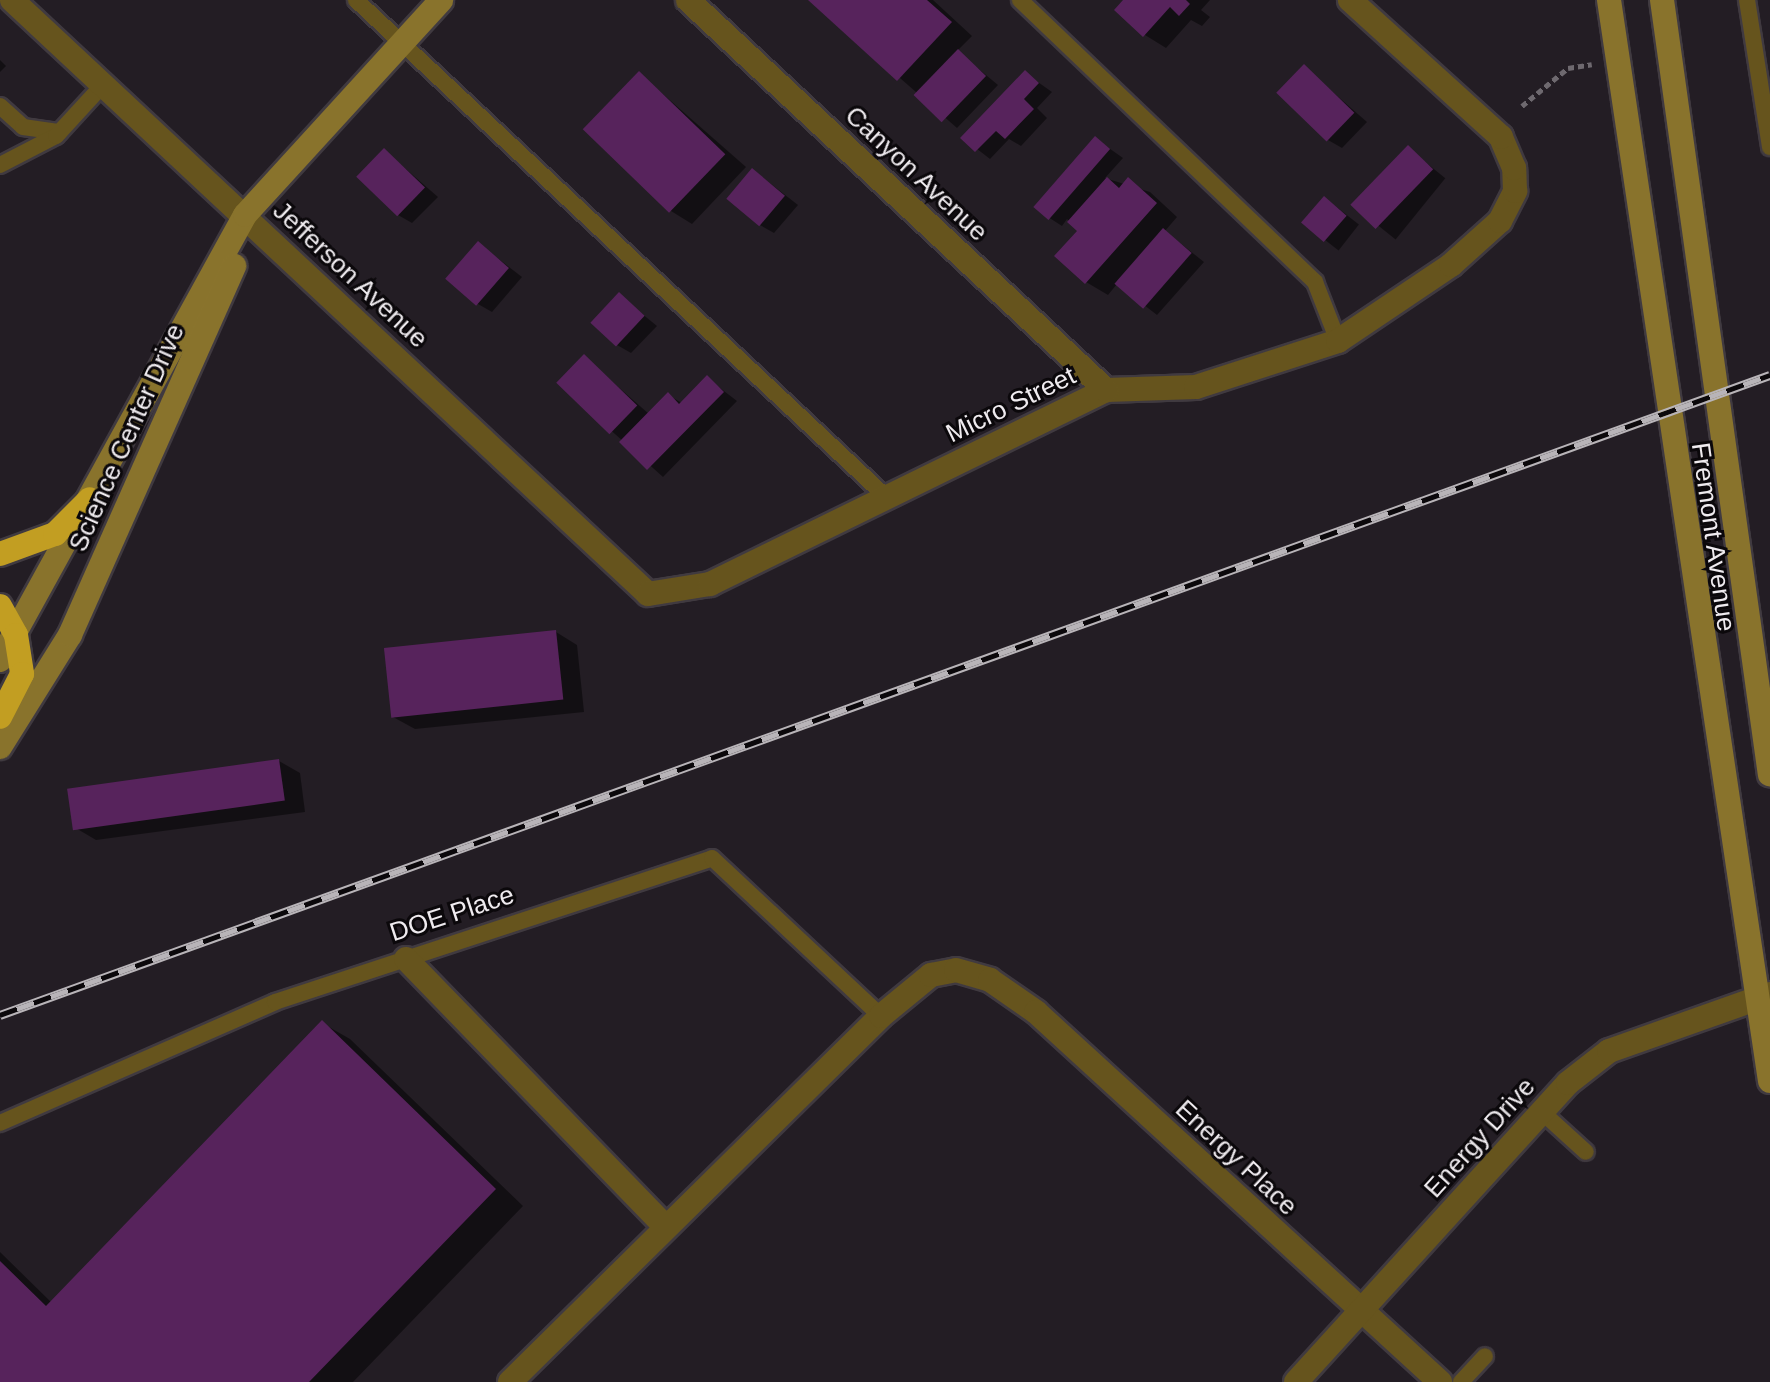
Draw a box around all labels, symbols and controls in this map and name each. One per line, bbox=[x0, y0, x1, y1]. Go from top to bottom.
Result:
street label: Canyon Avenue bbox=[838, 100, 994, 248]
street label: Jefferson Avenue bbox=[266, 195, 434, 355]
street label: Science Center Drive bbox=[63, 319, 191, 557]
street label: Micro Street bbox=[941, 360, 1081, 450]
street label: Fremont Avenue bbox=[1684, 440, 1742, 634]
street label: DOE Place bbox=[386, 879, 518, 949]
street label: Energy Drive bbox=[1418, 1072, 1542, 1204]
street label: Energy Place bbox=[1169, 1094, 1303, 1222]

